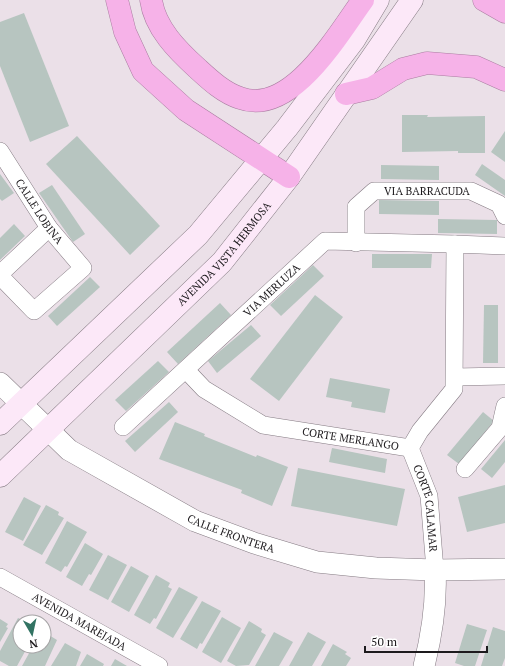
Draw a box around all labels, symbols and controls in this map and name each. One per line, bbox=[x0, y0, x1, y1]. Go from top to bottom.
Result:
street label: CALLE LOBINA bbox=[12, 176, 67, 247]
street label: VIA BARRACUDA bbox=[384, 184, 470, 198]
street label: AVENIDA VISTA HERMOSA bbox=[174, 198, 274, 309]
street label: VIA MERLUZA bbox=[240, 260, 303, 320]
street label: CORTE MERLANGO bbox=[301, 424, 400, 453]
street label: CORTE CALAMAR bbox=[410, 462, 441, 552]
street label: CALLE FRONTERA bbox=[185, 511, 277, 556]
street label: AVENIDA MAREJADA bbox=[29, 590, 129, 652]
north arrow bbox=[12, 614, 52, 654]
scale bar bbox=[365, 628, 487, 654]
text: 50 m bbox=[371, 634, 398, 649]

